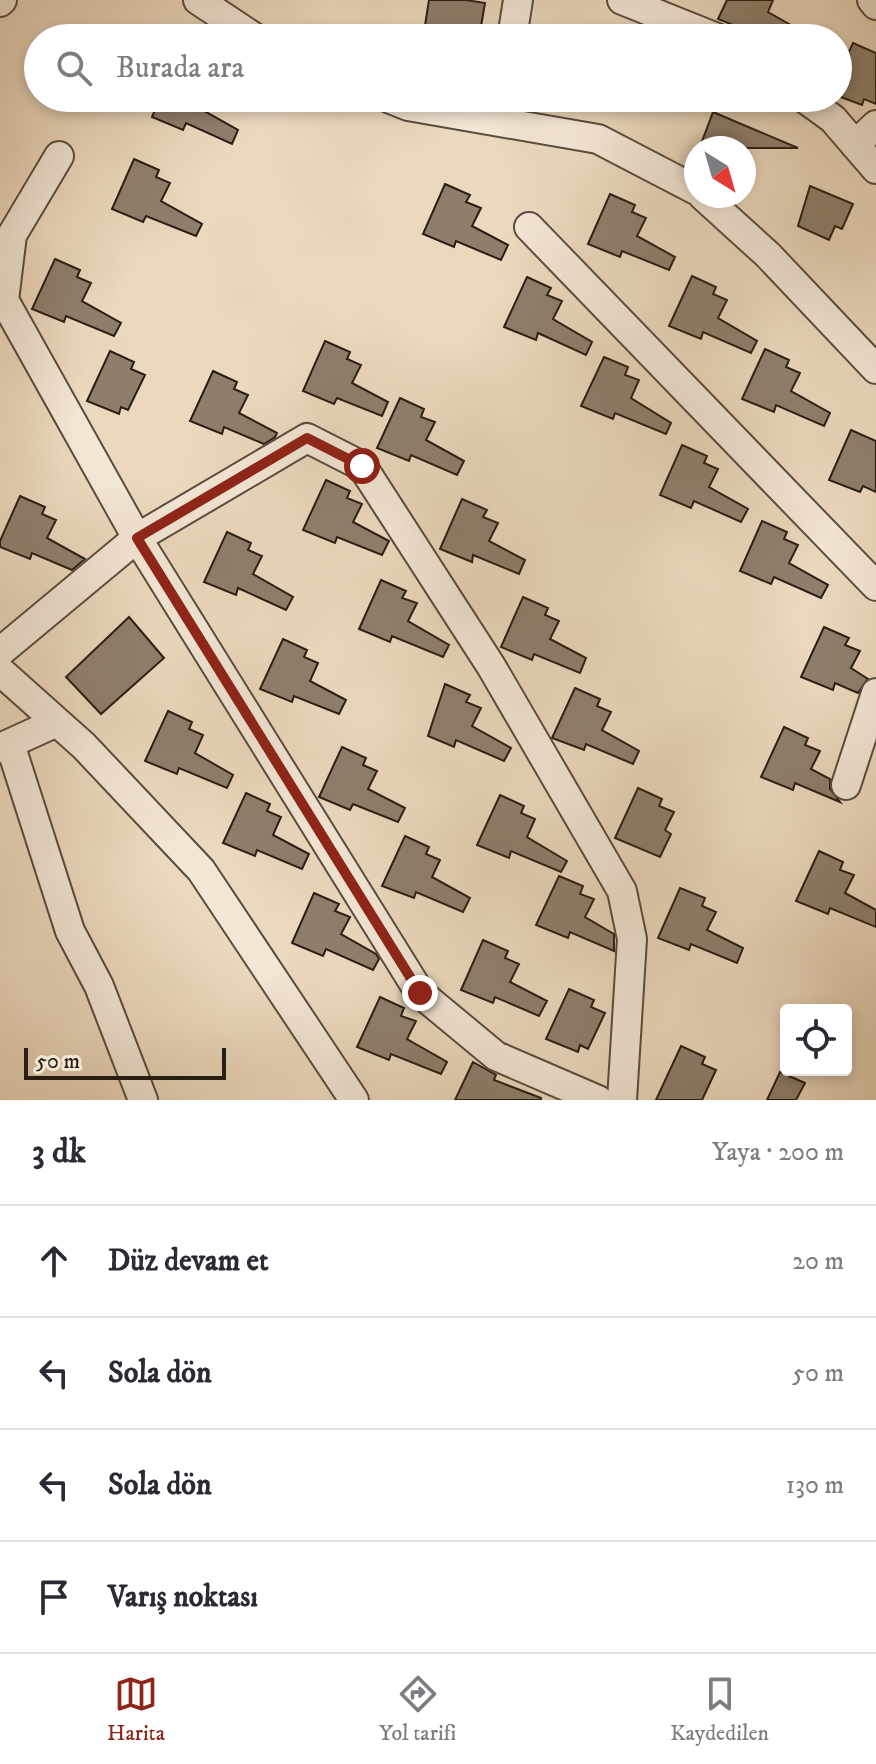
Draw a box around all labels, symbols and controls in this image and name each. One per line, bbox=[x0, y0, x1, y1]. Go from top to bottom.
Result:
search box bbox=[24, 24, 852, 112]
icon: search bbox=[52, 46, 96, 90]
text: Burada ara bbox=[116, 50, 244, 87]
north arrow bbox=[684, 136, 756, 208]
route start bbox=[344, 448, 380, 484]
route end bbox=[402, 975, 438, 1011]
map controls bbox=[780, 1004, 852, 1076]
button: locate bbox=[780, 1004, 852, 1076]
scale bar bbox=[24, 1044, 226, 1080]
text: 50 m bbox=[36, 1048, 80, 1075]
text: 3 dk bbox=[32, 1131, 86, 1173]
text: Yaya · 200 m bbox=[712, 1136, 844, 1169]
icon: ahead bbox=[32, 1239, 76, 1283]
text: Düz devam et bbox=[108, 1243, 269, 1280]
text: 20 m bbox=[792, 1245, 844, 1278]
icon: left bbox=[32, 1351, 76, 1395]
text: Sola dön bbox=[108, 1355, 212, 1392]
text: 50 m bbox=[792, 1357, 844, 1390]
icon: left bbox=[32, 1463, 76, 1507]
text: Sola dön bbox=[108, 1467, 212, 1504]
text: 130 m bbox=[786, 1469, 844, 1502]
icon: arrive bbox=[32, 1575, 76, 1619]
text: Varış noktası bbox=[108, 1579, 258, 1616]
tab: Harita bbox=[107, 1672, 165, 1747]
tab: Yol tarifi bbox=[379, 1672, 456, 1747]
tab: Kaydedilen bbox=[670, 1672, 769, 1747]

